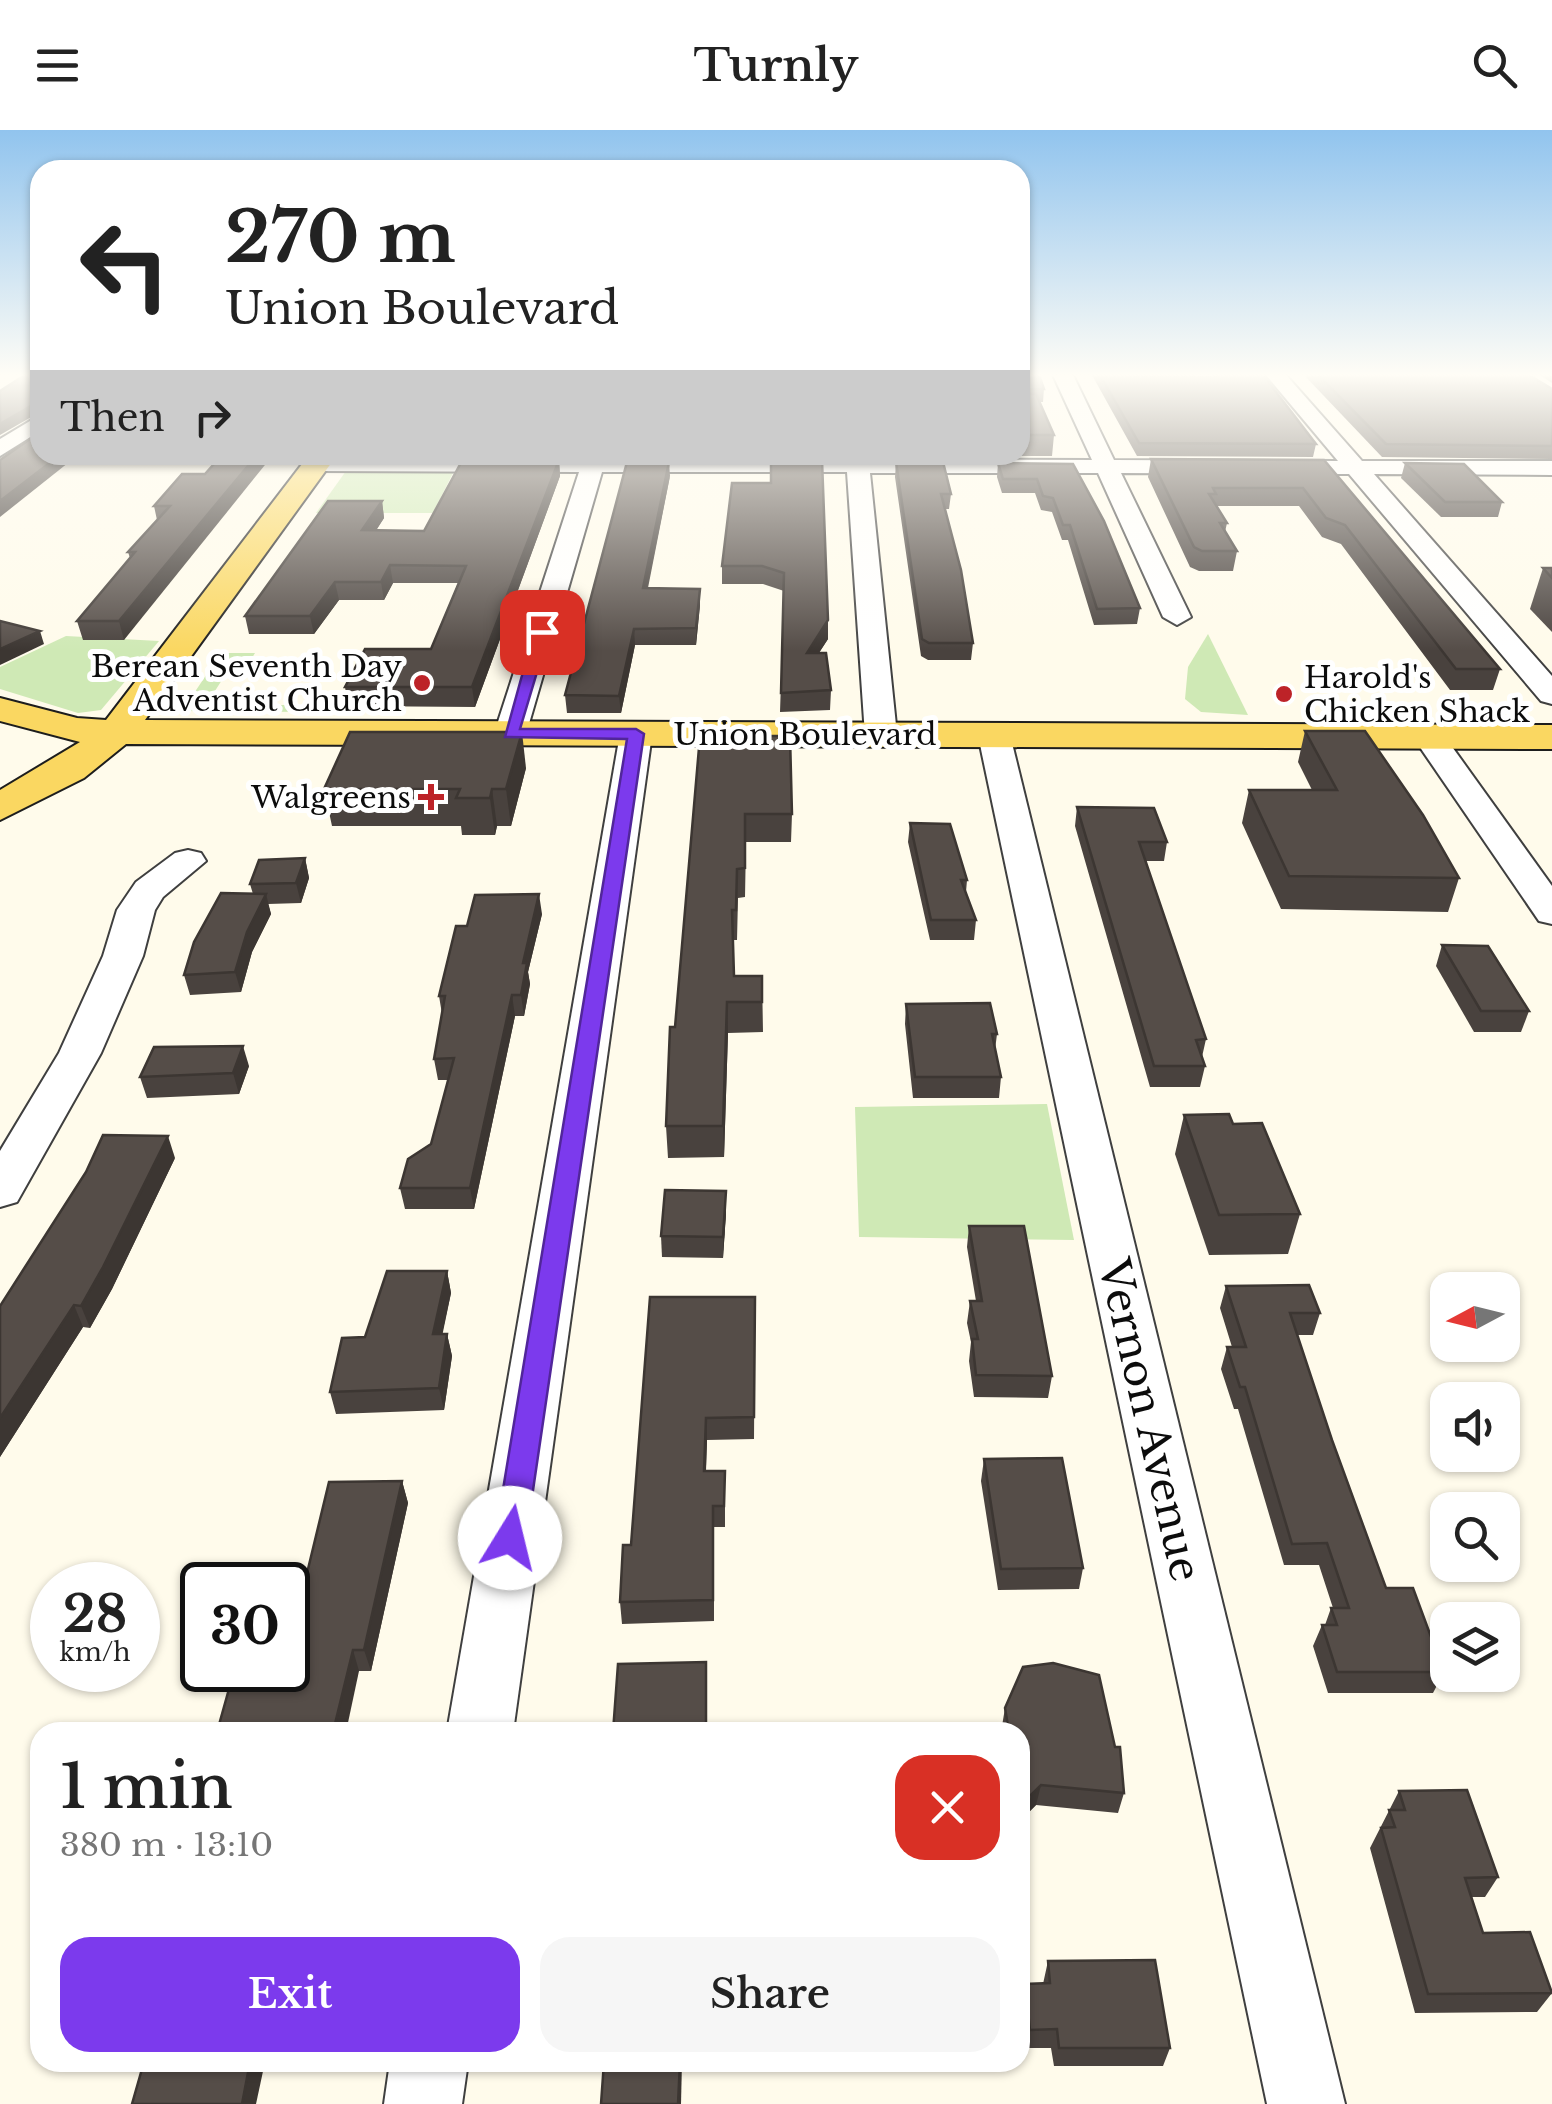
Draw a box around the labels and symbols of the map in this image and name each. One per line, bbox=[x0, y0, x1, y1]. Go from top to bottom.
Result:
pin bbox=[500, 590, 585, 675]
place label: Berean Seventh Day Adventist Church bbox=[91, 648, 402, 719]
place label: Harold's Chicken Shack bbox=[1304, 659, 1531, 730]
marker: Berean Seventh Day Adventist Church bbox=[411, 672, 433, 694]
marker: Harold's Chicken Shack bbox=[1273, 683, 1295, 705]
street label: Union Boulevard bbox=[674, 716, 936, 753]
place label: Walgreens bbox=[250, 779, 411, 816]
marker: Walgreens bbox=[420, 786, 442, 808]
street label: Vernon Avenue bbox=[1087, 1253, 1212, 1586]
north arrow bbox=[1430, 1272, 1520, 1362]
position arrow bbox=[458, 1486, 562, 1590]
speed limit sign: 30 bbox=[180, 1562, 310, 1692]

